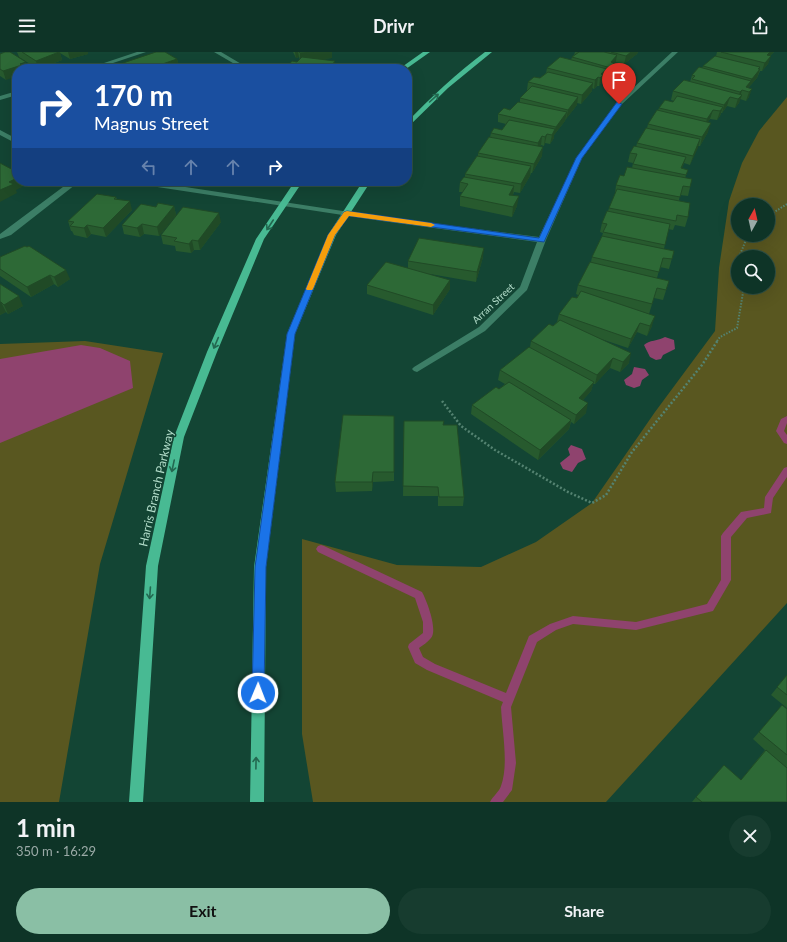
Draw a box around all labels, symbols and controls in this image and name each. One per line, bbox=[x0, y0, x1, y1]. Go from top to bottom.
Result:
icon: menu bbox=[16, 15, 38, 37]
text: Drivr bbox=[373, 15, 414, 37]
icon: share bbox=[749, 15, 771, 37]
pin bbox=[602, 63, 636, 104]
icon: arrive bbox=[608, 69, 630, 91]
text: 170 m bbox=[94, 78, 173, 112]
icon: right bbox=[28, 80, 80, 132]
one-way arrow bbox=[429, 93, 439, 102]
text: Magnus Street bbox=[94, 112, 209, 134]
icon: left bbox=[138, 156, 160, 178]
icon: ahead bbox=[180, 156, 202, 178]
icon: ahead bbox=[222, 156, 244, 178]
icon: right bbox=[264, 156, 286, 178]
north arrow bbox=[731, 198, 775, 242]
map controls bbox=[731, 198, 775, 294]
one-way arrow bbox=[266, 219, 274, 230]
button: search bbox=[731, 250, 775, 294]
street label: Arran Street bbox=[469, 280, 517, 326]
one-way arrow bbox=[212, 337, 219, 349]
street label: Harris Branch Parkway bbox=[135, 427, 177, 548]
one-way arrow bbox=[169, 459, 177, 472]
one-way arrow bbox=[147, 586, 154, 599]
position arrow bbox=[237, 672, 279, 714]
one-way arrow bbox=[253, 757, 260, 770]
text: 1 min bbox=[16, 813, 76, 842]
button: close bbox=[729, 815, 771, 857]
text: 350 m · 16:29 bbox=[16, 843, 96, 859]
button: Exit bbox=[16, 888, 390, 934]
button: Share bbox=[398, 888, 771, 934]

